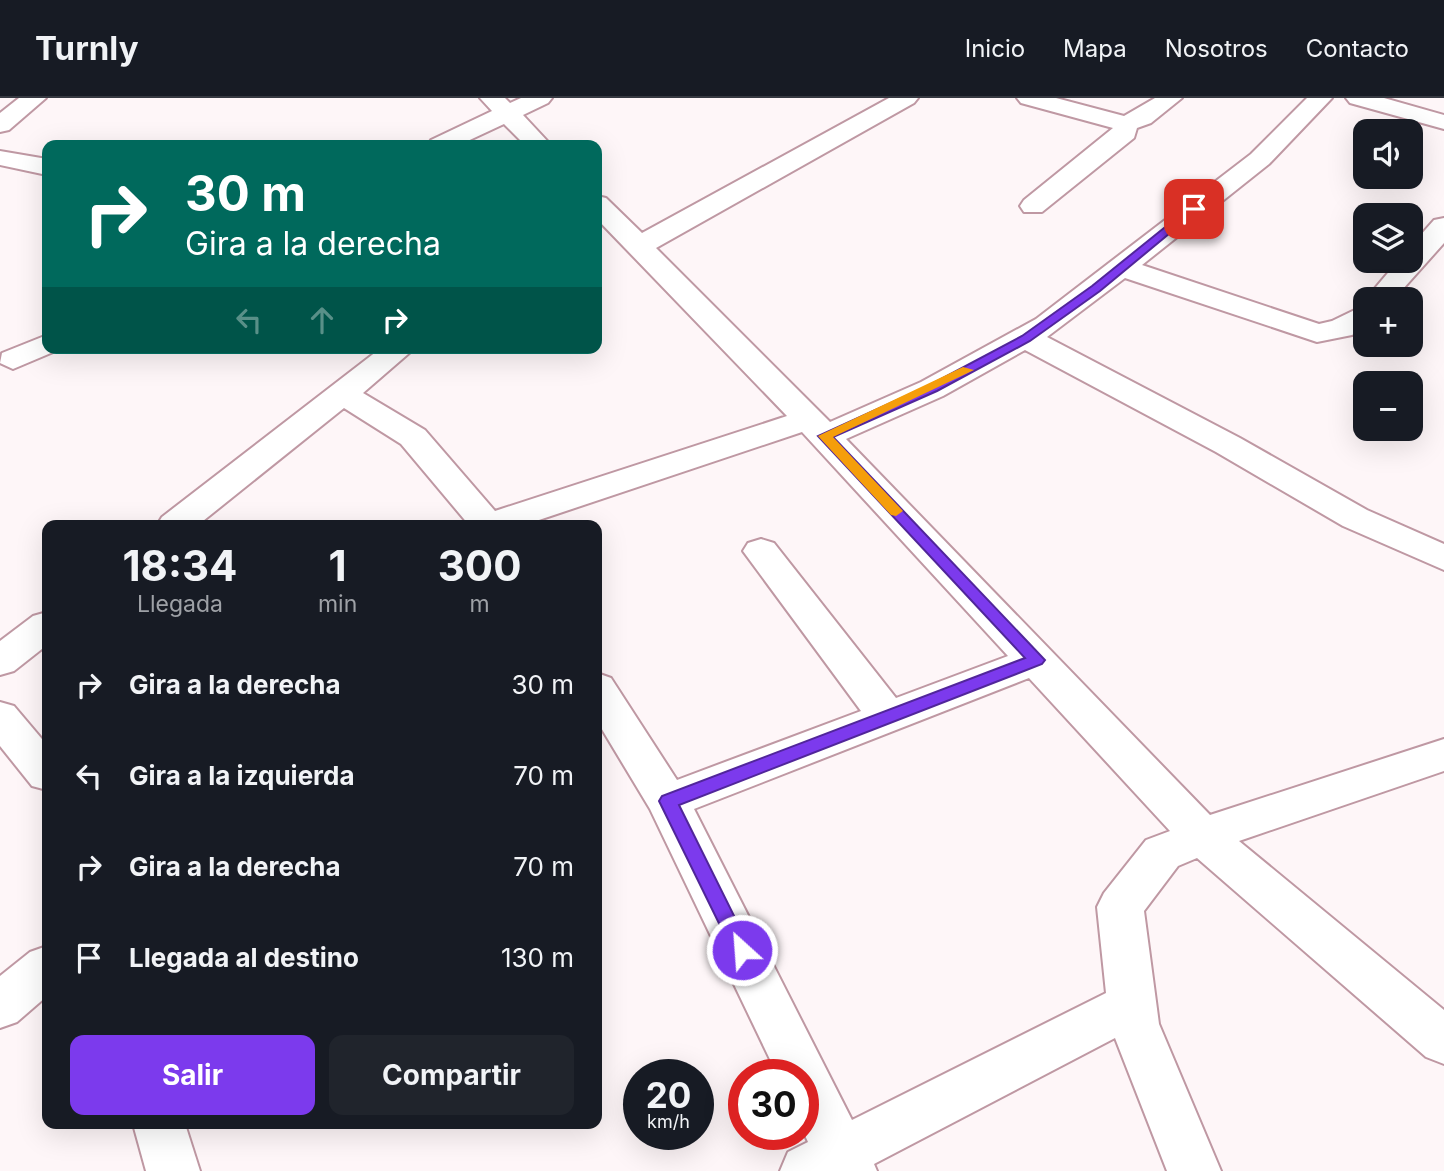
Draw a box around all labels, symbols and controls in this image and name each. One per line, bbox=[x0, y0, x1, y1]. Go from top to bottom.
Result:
text: Turnly bbox=[35, 28, 139, 68]
text: Inicio bbox=[965, 34, 1025, 63]
text: Mapa bbox=[1063, 34, 1127, 63]
text: Nosotros bbox=[1165, 34, 1268, 63]
text: Contacto bbox=[1306, 34, 1409, 63]
map controls bbox=[1353, 119, 1423, 441]
button: sound bbox=[1353, 119, 1423, 189]
text: 30 m bbox=[185, 164, 306, 223]
icon: right bbox=[70, 168, 161, 259]
pin bbox=[1164, 179, 1224, 239]
icon: arrive bbox=[1175, 190, 1213, 228]
button: layers bbox=[1353, 203, 1423, 273]
text: Gira a la derecha bbox=[185, 224, 441, 263]
button: + bbox=[1353, 287, 1423, 357]
icon: left bbox=[230, 301, 268, 339]
icon: ahead bbox=[303, 301, 341, 339]
icon: right bbox=[376, 301, 414, 339]
button: − bbox=[1353, 371, 1423, 441]
text: 18:34 bbox=[122, 540, 237, 591]
text: 1 bbox=[329, 540, 347, 591]
text: 300 bbox=[438, 540, 521, 591]
text: Llegada bbox=[137, 590, 223, 618]
text: min bbox=[318, 590, 357, 618]
text: m bbox=[470, 590, 490, 618]
icon: right bbox=[70, 666, 108, 704]
text: Gira a la derecha bbox=[129, 669, 341, 700]
text: 30 m bbox=[511, 669, 574, 700]
icon: left bbox=[70, 757, 108, 795]
text: Gira a la izquierda bbox=[129, 760, 355, 791]
text: 70 m bbox=[513, 760, 574, 791]
icon: right bbox=[70, 848, 108, 886]
text: Gira a la derecha bbox=[129, 851, 341, 882]
text: 70 m bbox=[513, 851, 574, 882]
position arrow bbox=[705, 913, 779, 987]
icon: arrive bbox=[70, 939, 108, 977]
text: Llegada al destino bbox=[129, 942, 359, 973]
text: 130 m bbox=[501, 942, 574, 973]
button: Salir bbox=[70, 1035, 315, 1115]
button: Compartir bbox=[329, 1035, 574, 1115]
speed limit sign: 30 bbox=[728, 1059, 819, 1150]
text: 20 bbox=[646, 1074, 691, 1116]
text: km/h bbox=[647, 1111, 690, 1132]

